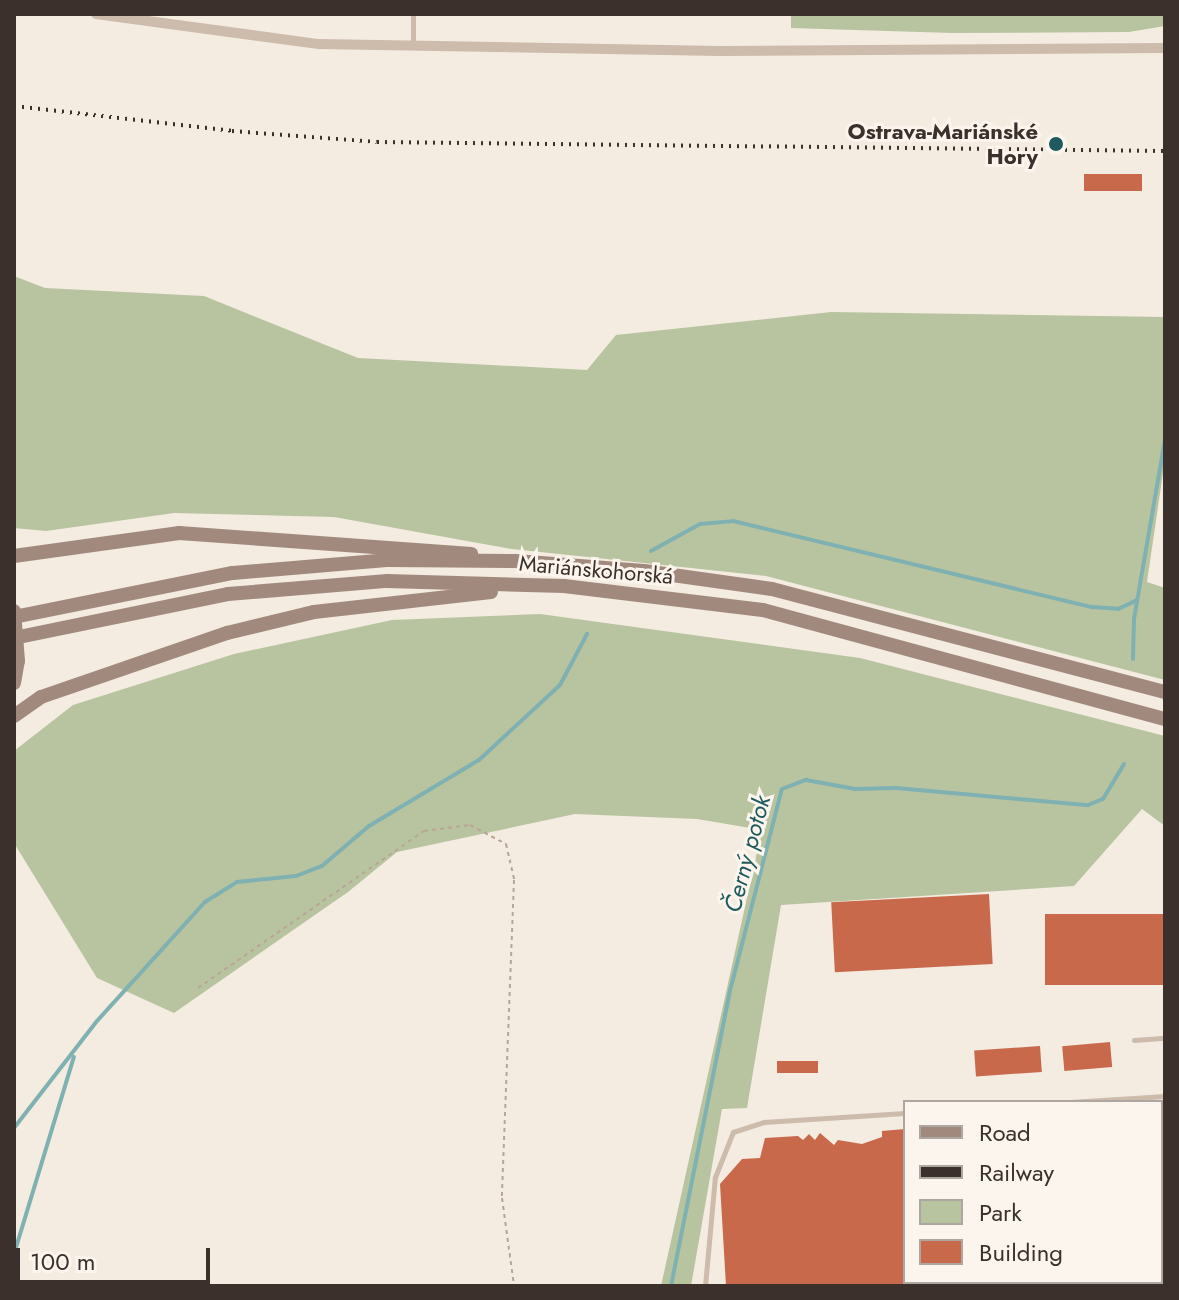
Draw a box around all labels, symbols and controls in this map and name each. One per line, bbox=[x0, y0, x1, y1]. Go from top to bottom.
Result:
place label: Ostrava-Mariánské Hory bbox=[848, 118, 1038, 170]
marker: Ostrava-Mariánské Hory bbox=[1045, 133, 1067, 155]
street label: Mariánskohorská bbox=[518, 550, 674, 590]
water label: Černý potok bbox=[718, 792, 776, 916]
legend bbox=[903, 1100, 1163, 1284]
text: Road bbox=[979, 1115, 1031, 1150]
text: Railway bbox=[979, 1155, 1054, 1190]
text: Park bbox=[979, 1195, 1022, 1230]
scale bar bbox=[20, 1232, 214, 1282]
text: Building bbox=[979, 1235, 1063, 1270]
text: 100 m bbox=[30, 1244, 96, 1279]

